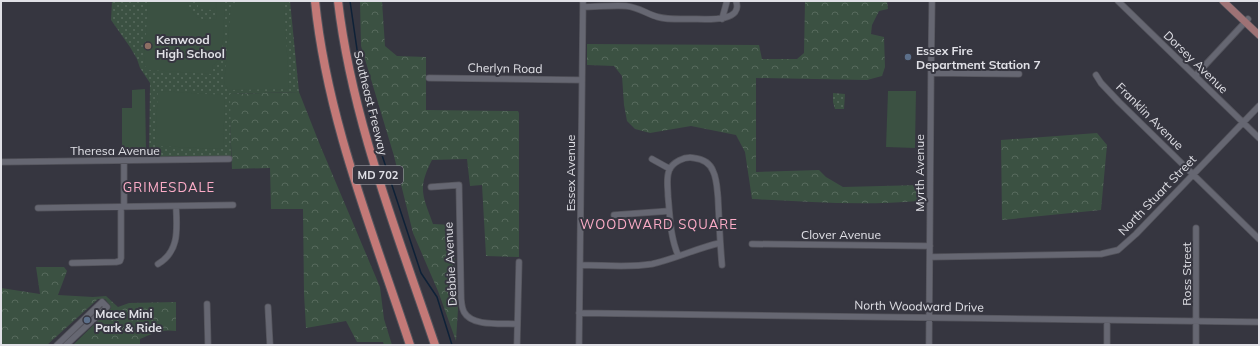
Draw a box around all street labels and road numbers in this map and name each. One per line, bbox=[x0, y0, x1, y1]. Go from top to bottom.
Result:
street label: Dorsey Avenue bbox=[1161, 27, 1231, 97]
street label: Southeast Freeway bbox=[351, 49, 391, 157]
street label: Cherlyn Road bbox=[467, 60, 543, 76]
street label: Franklin Avenue bbox=[1113, 79, 1187, 153]
street label: Myrth Avenue bbox=[912, 134, 927, 212]
street label: Essex Avenue bbox=[563, 135, 578, 211]
street label: Theresa Avenue bbox=[70, 143, 160, 158]
street label: North Stuart Street bbox=[1115, 152, 1199, 238]
road number: MD 702 bbox=[353, 166, 403, 184]
street label: Debbie Avenue bbox=[440, 222, 460, 306]
street label: Clover Avenue bbox=[801, 227, 881, 242]
street label: Ross Street bbox=[1179, 242, 1194, 306]
street label: North Woodward Drive bbox=[854, 297, 984, 315]

